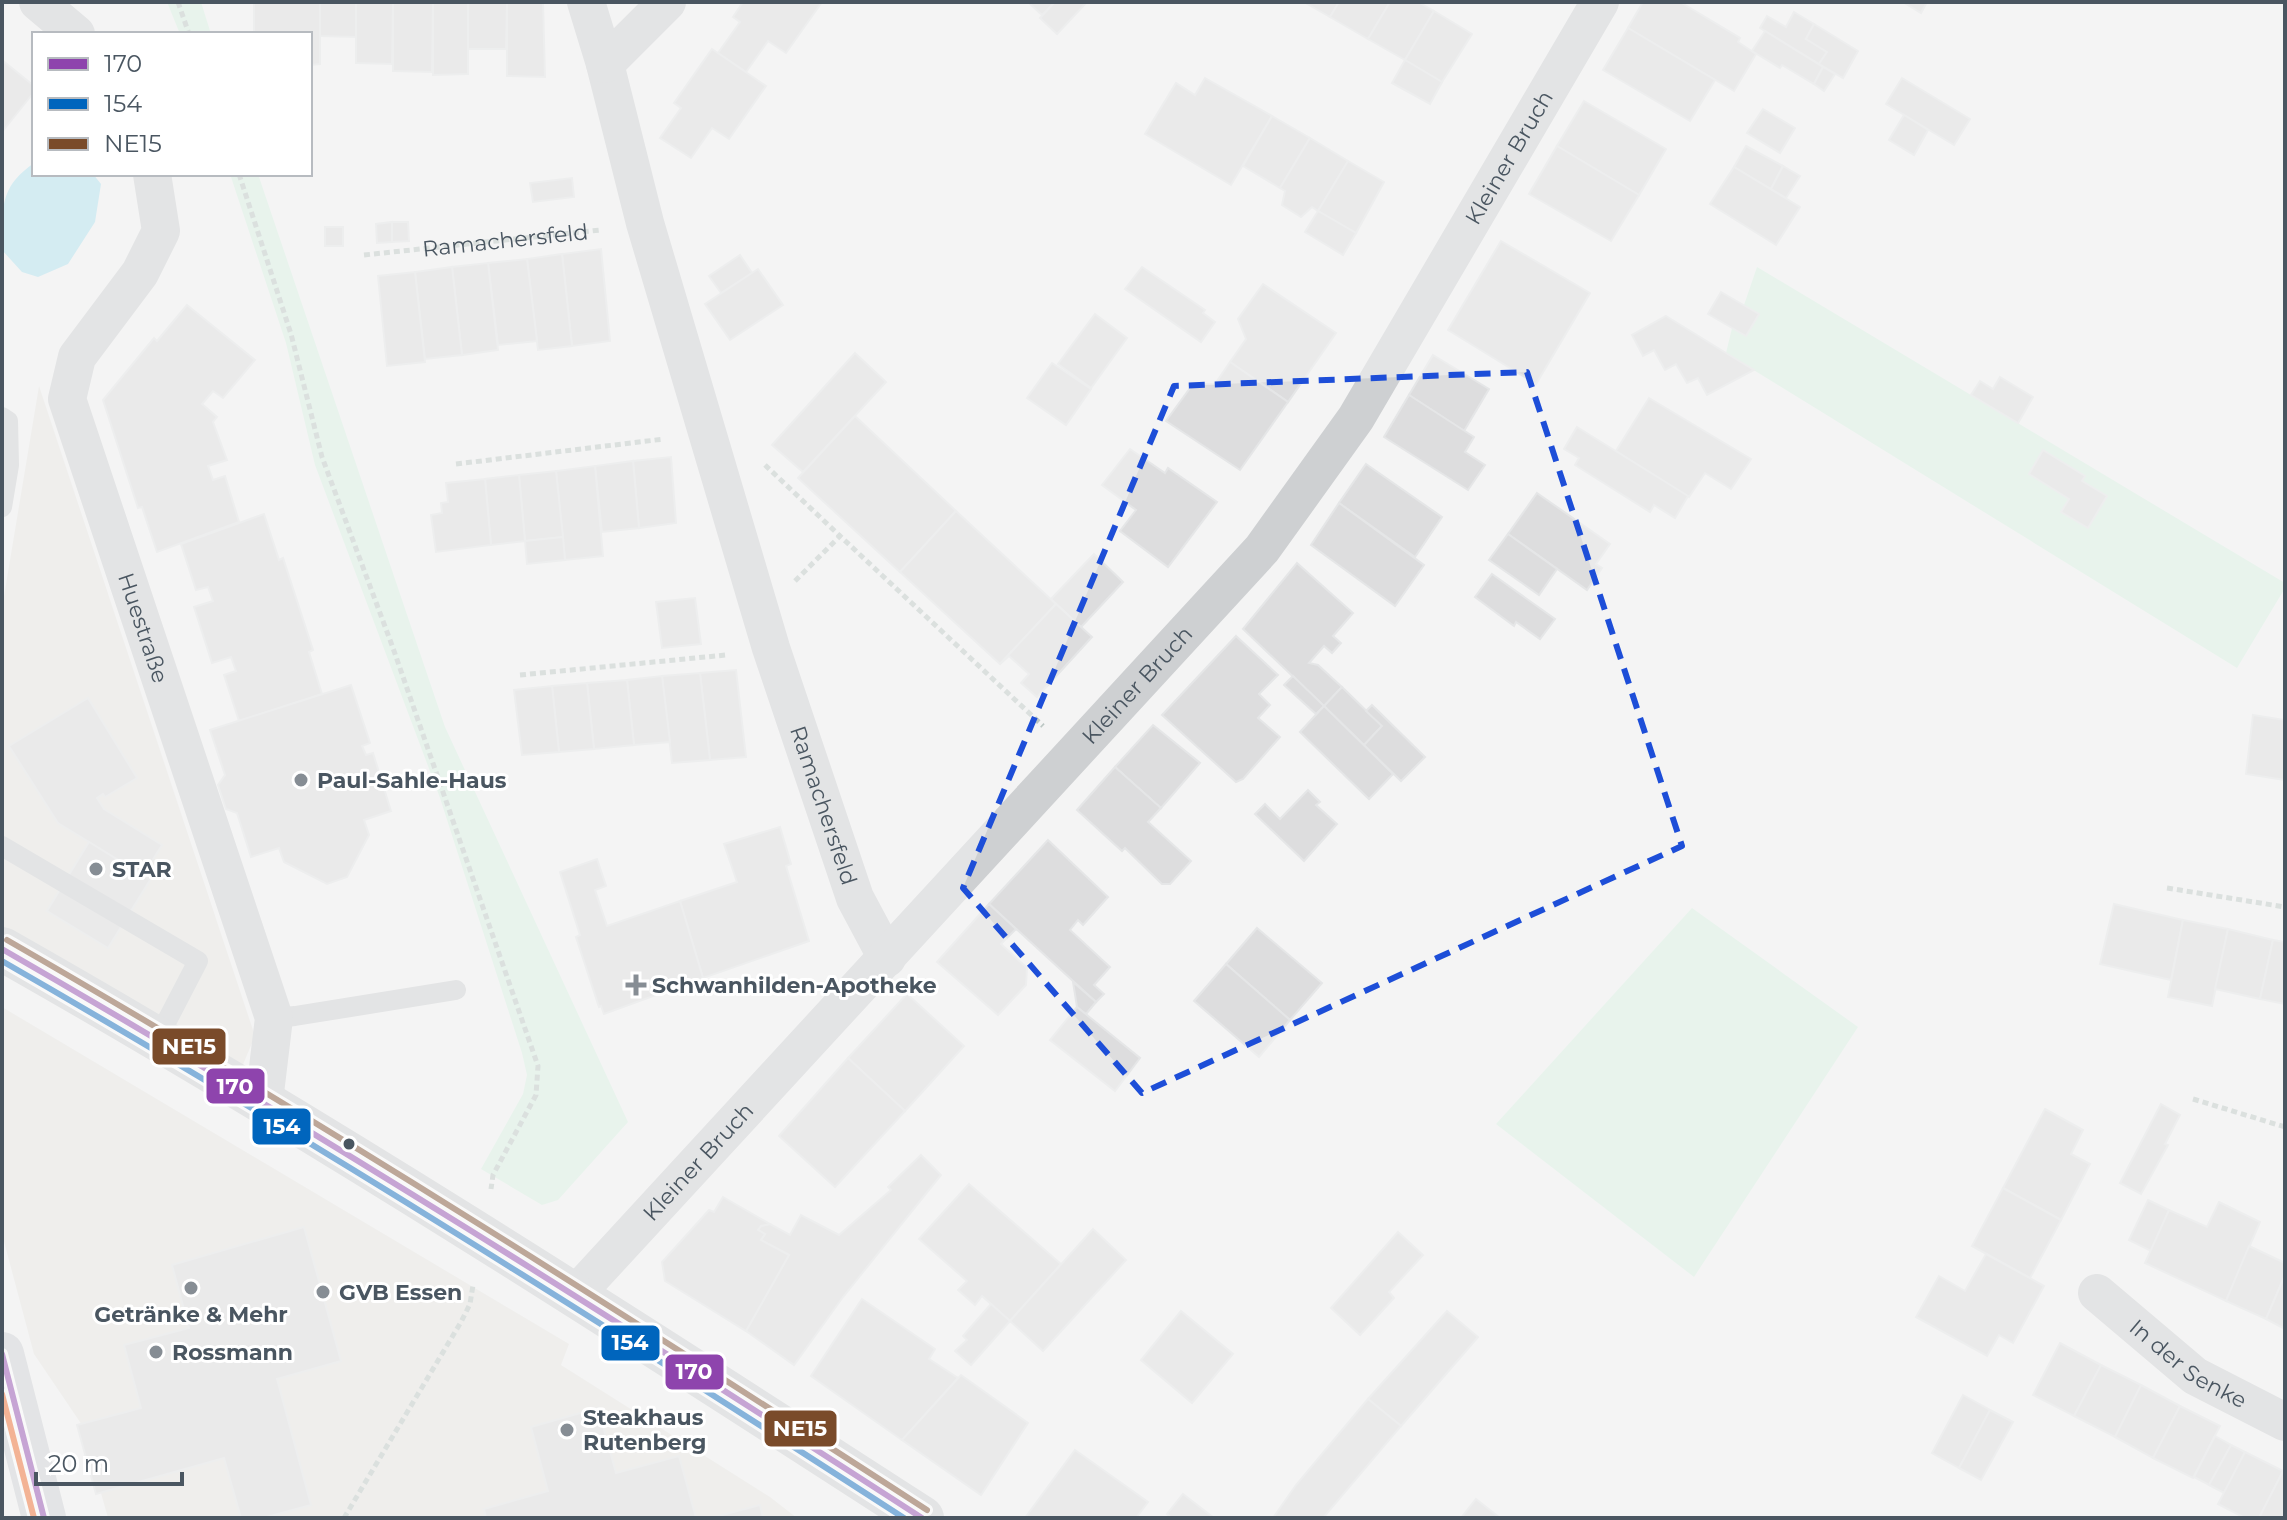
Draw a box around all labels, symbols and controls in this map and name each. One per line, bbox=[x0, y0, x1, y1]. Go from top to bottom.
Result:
legend bbox=[32, 32, 312, 176]
text: 170 bbox=[104, 49, 142, 78]
street label: Kleiner Bruch bbox=[1459, 86, 1559, 229]
text: 154 bbox=[104, 89, 142, 118]
text: NE15 bbox=[104, 129, 162, 158]
street label: Ramachersfeld bbox=[421, 218, 589, 262]
street label: Huestraße bbox=[113, 569, 174, 686]
street label: Kleiner Bruch bbox=[1076, 620, 1198, 750]
street label: Ramachersfeld bbox=[785, 722, 863, 888]
place label: Paul-Sahle-Haus bbox=[317, 767, 507, 794]
marker: Paul-Sahle-Haus bbox=[292, 771, 310, 789]
place label: STAR bbox=[112, 856, 172, 883]
marker: STAR bbox=[87, 860, 105, 878]
place label: Schwanhilden-Apotheke bbox=[652, 972, 937, 999]
marker: Schwanhilden-Apotheke bbox=[627, 976, 645, 994]
line badge: NE15 bbox=[151, 1027, 227, 1066]
text: NE15 bbox=[162, 1033, 216, 1060]
line badge: 170 bbox=[205, 1067, 266, 1105]
text: 170 bbox=[217, 1073, 253, 1100]
street label: Kleiner Bruch bbox=[637, 1097, 759, 1226]
line badge: 154 bbox=[251, 1107, 312, 1146]
text: 154 bbox=[264, 1113, 300, 1140]
unlabelled marker bbox=[341, 1136, 357, 1152]
marker: Getränke & Mehr bbox=[182, 1279, 200, 1297]
place label: GVB Essen bbox=[339, 1279, 462, 1306]
marker: GVB Essen bbox=[314, 1283, 332, 1301]
place label: Getränke & Mehr bbox=[94, 1301, 288, 1328]
street label: In der Senke bbox=[2124, 1313, 2251, 1414]
line badge: 154 bbox=[600, 1324, 661, 1362]
text: 154 bbox=[612, 1329, 648, 1356]
place label: Rossmann bbox=[172, 1339, 293, 1366]
marker: Rossmann bbox=[147, 1343, 165, 1361]
line badge: 170 bbox=[664, 1353, 725, 1391]
text: 170 bbox=[676, 1358, 712, 1385]
place label: Steakhaus Rutenberg bbox=[583, 1404, 706, 1456]
line badge: NE15 bbox=[763, 1409, 838, 1448]
text: NE15 bbox=[773, 1415, 827, 1442]
marker: Steakhaus Rutenberg bbox=[558, 1421, 576, 1439]
scale bar bbox=[36, 1436, 182, 1486]
text: 20 m bbox=[48, 1449, 109, 1478]

